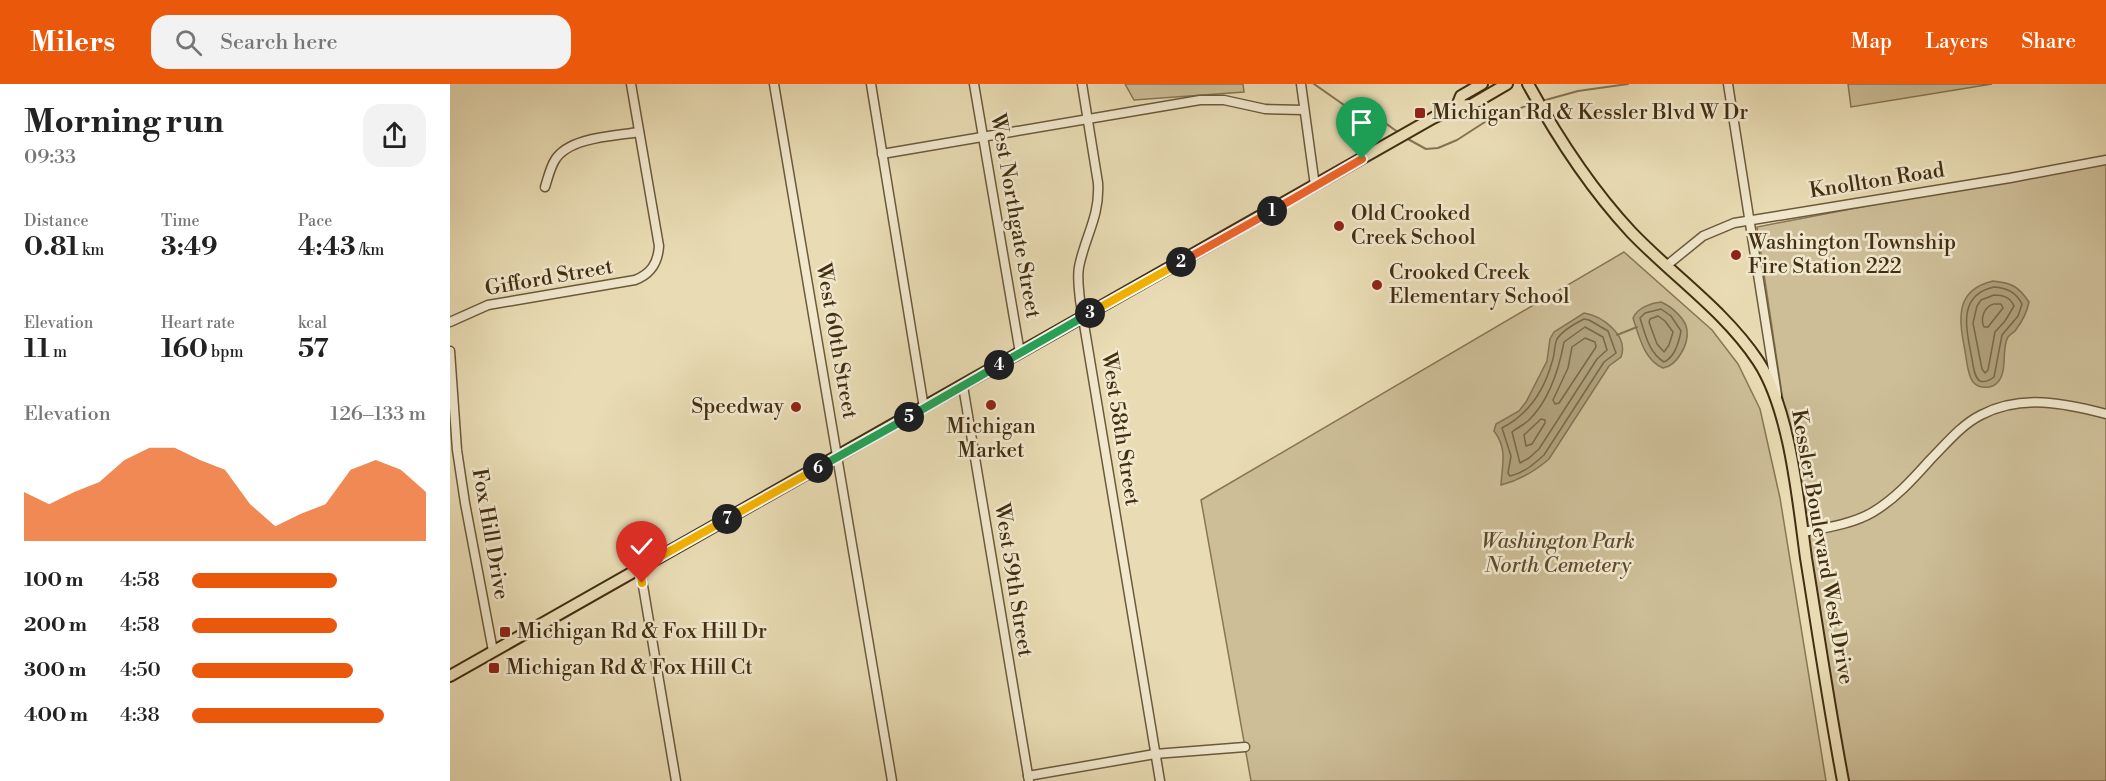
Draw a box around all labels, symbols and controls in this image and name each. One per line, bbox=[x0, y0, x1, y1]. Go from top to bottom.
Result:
search box bbox=[151, 15, 571, 69]
text: Milers bbox=[30, 25, 115, 60]
icon: search bbox=[172, 26, 205, 59]
text: Search here bbox=[220, 29, 338, 56]
text: Map bbox=[1851, 29, 1892, 55]
text: Layers bbox=[1925, 29, 1988, 55]
text: Share bbox=[2021, 29, 2076, 55]
pin bbox=[1336, 97, 1387, 159]
place label: Michigan Rd & Kessler Blvd W Dr bbox=[1432, 100, 1748, 126]
text: Morning run bbox=[24, 102, 224, 143]
button: share bbox=[363, 104, 426, 167]
icon: arrive bbox=[1345, 106, 1378, 139]
marker: Michigan Rd & Kessler Blvd W Dr bbox=[1413, 106, 1427, 120]
street label: West Northgate Street bbox=[984, 111, 1046, 321]
text: 09:33 bbox=[24, 145, 76, 170]
street label: Knollton Road bbox=[1808, 157, 1947, 205]
pin: 1 bbox=[1257, 196, 1287, 226]
text: 1 bbox=[1268, 201, 1276, 221]
place label: Old Crooked Creek School bbox=[1351, 201, 1476, 251]
text: Distance bbox=[24, 211, 89, 231]
text: Time bbox=[161, 211, 200, 231]
text: Pace bbox=[298, 211, 332, 231]
marker: Old Crooked Creek School bbox=[1332, 219, 1346, 233]
place label: Washington Township Fire Station 222 bbox=[1747, 230, 1956, 280]
text: 0.81 bbox=[24, 231, 79, 263]
text: 3:49 bbox=[161, 231, 218, 263]
text: 4:43 bbox=[298, 231, 356, 263]
text: km bbox=[79, 240, 104, 260]
text: /km bbox=[356, 240, 384, 260]
pin: 2 bbox=[1166, 247, 1196, 277]
marker: Washington Township Fire Station 222 bbox=[1729, 248, 1743, 262]
text: 2 bbox=[1176, 252, 1186, 272]
street label: Gifford Street bbox=[483, 254, 616, 302]
street label: West 60th Street bbox=[809, 260, 863, 421]
place label: Crooked Creek Elementary School bbox=[1389, 260, 1569, 310]
marker: Crooked Creek Elementary School bbox=[1370, 278, 1384, 292]
pin: 3 bbox=[1075, 298, 1105, 328]
text: 3 bbox=[1085, 303, 1095, 323]
text: Elevation bbox=[24, 313, 93, 333]
text: Heart rate bbox=[161, 313, 235, 333]
text: kcal bbox=[298, 313, 327, 333]
text: 11 bbox=[24, 333, 50, 365]
text: 160 bbox=[161, 333, 208, 365]
text: 57 bbox=[298, 333, 329, 365]
text: m bbox=[50, 342, 67, 362]
text: bpm bbox=[208, 342, 244, 362]
street label: West 58th Street bbox=[1095, 349, 1145, 508]
pin: 4 bbox=[984, 350, 1014, 380]
text: 4 bbox=[994, 355, 1004, 375]
place label: Speedway bbox=[691, 394, 785, 420]
marker: Michigan Market bbox=[984, 398, 998, 412]
marker: Speedway bbox=[789, 400, 803, 414]
text: Elevation bbox=[24, 402, 111, 427]
text: 126–133 m bbox=[330, 402, 426, 427]
pin: 5 bbox=[894, 402, 924, 432]
text: 5 bbox=[904, 407, 914, 427]
street label: Kessler Boulevard West Drive bbox=[1785, 407, 1859, 687]
place label: Michigan Market bbox=[946, 414, 1036, 464]
pin: 6 bbox=[803, 453, 833, 483]
text: 6 bbox=[813, 458, 823, 478]
street label: Fox Hill Drive bbox=[466, 466, 514, 602]
street label: West 59th Street bbox=[988, 500, 1038, 659]
pin: 7 bbox=[712, 504, 742, 534]
text: 7 bbox=[722, 509, 732, 529]
pin bbox=[616, 521, 667, 583]
park label: Washington Park North Cemetery bbox=[1481, 529, 1635, 579]
icon: check bbox=[625, 530, 658, 563]
text: 100 m bbox=[24, 568, 83, 593]
text: 4:58 bbox=[120, 568, 160, 593]
text: 200 m bbox=[24, 613, 87, 638]
text: 4:58 bbox=[120, 613, 160, 638]
place label: Michigan Rd & Fox Hill Dr bbox=[517, 619, 767, 645]
marker: Michigan Rd & Fox Hill Dr bbox=[498, 625, 512, 639]
place label: Michigan Rd & Fox Hill Ct bbox=[506, 655, 753, 681]
text: 300 m bbox=[24, 658, 87, 683]
text: 4:50 bbox=[120, 658, 161, 683]
marker: Michigan Rd & Fox Hill Ct bbox=[487, 661, 501, 675]
text: 400 m bbox=[24, 703, 88, 728]
text: 4:38 bbox=[120, 703, 160, 728]

